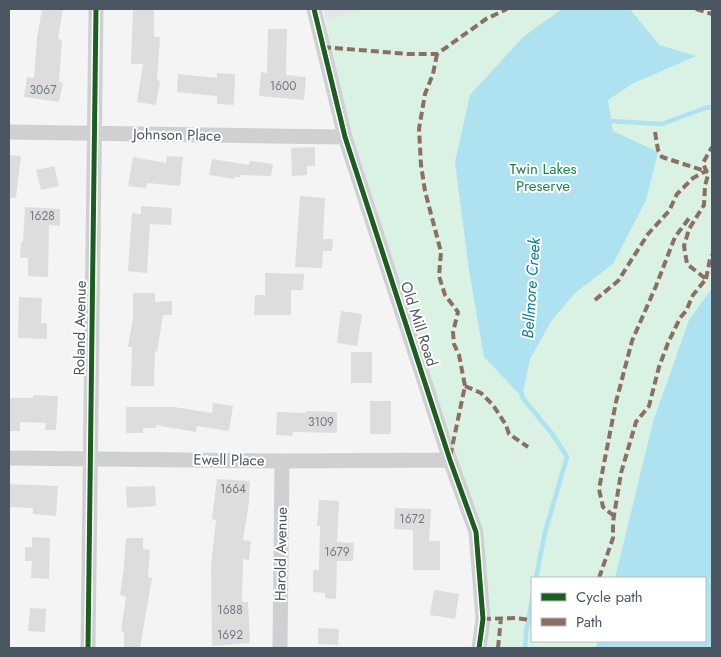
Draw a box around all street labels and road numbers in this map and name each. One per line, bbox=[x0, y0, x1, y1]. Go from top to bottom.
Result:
street label: Johnson Place bbox=[131, 123, 221, 147]
street label: Old Mill Road bbox=[395, 279, 443, 369]
street label: Roland Avenue bbox=[68, 280, 92, 376]
street label: Ewell Place bbox=[193, 448, 265, 472]
street label: Harold Avenue bbox=[269, 506, 293, 601]

